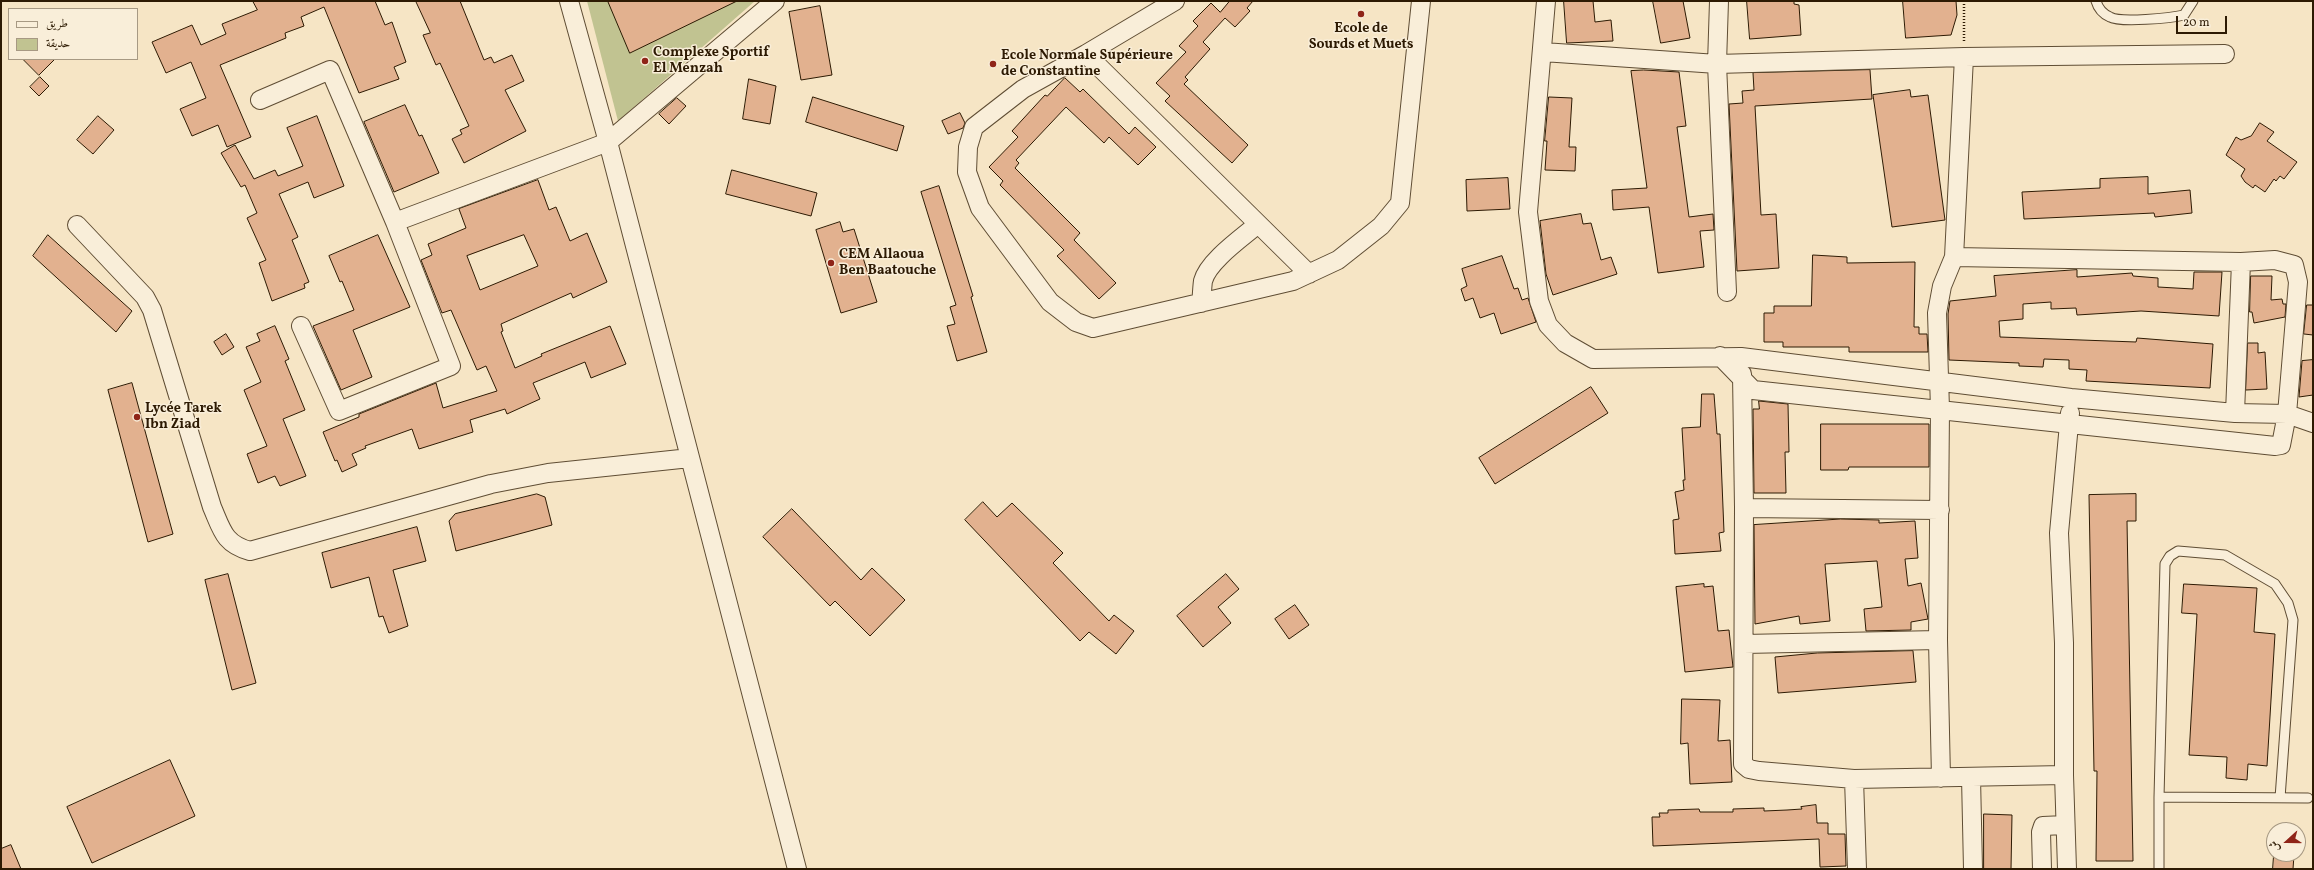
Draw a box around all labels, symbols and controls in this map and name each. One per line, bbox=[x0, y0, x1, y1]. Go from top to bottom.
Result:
legend bbox=[8, 8, 138, 60]
scale bar bbox=[2178, 8, 2229, 34]
marker: Ecole de Sourds et Muets bbox=[1356, 9, 1366, 19]
text: 20 m bbox=[2183, 15, 2210, 31]
text: طريق bbox=[46, 16, 68, 32]
place label: Ecole de Sourds et Muets bbox=[1309, 21, 1413, 54]
text: حديقة bbox=[46, 36, 70, 52]
place label: Complexe Sportif El Menzah bbox=[653, 45, 769, 78]
place label: Ecole Normale Supérieure de Constantine bbox=[1001, 48, 1173, 80]
marker: Complexe Sportif El Menzah bbox=[640, 56, 650, 66]
marker: Ecole Normale Supérieure de Constantine bbox=[988, 59, 998, 69]
place label: CEM Allaoua Ben Baatouche bbox=[839, 247, 936, 280]
marker: CEM Allaoua Ben Baatouche bbox=[826, 258, 836, 268]
place label: Lycée Tarek Ibn Ziad bbox=[145, 401, 222, 434]
marker: Lycée Tarek Ibn Ziad bbox=[132, 412, 142, 422]
north arrow bbox=[2266, 822, 2306, 862]
text: ش bbox=[2266, 838, 2284, 854]

